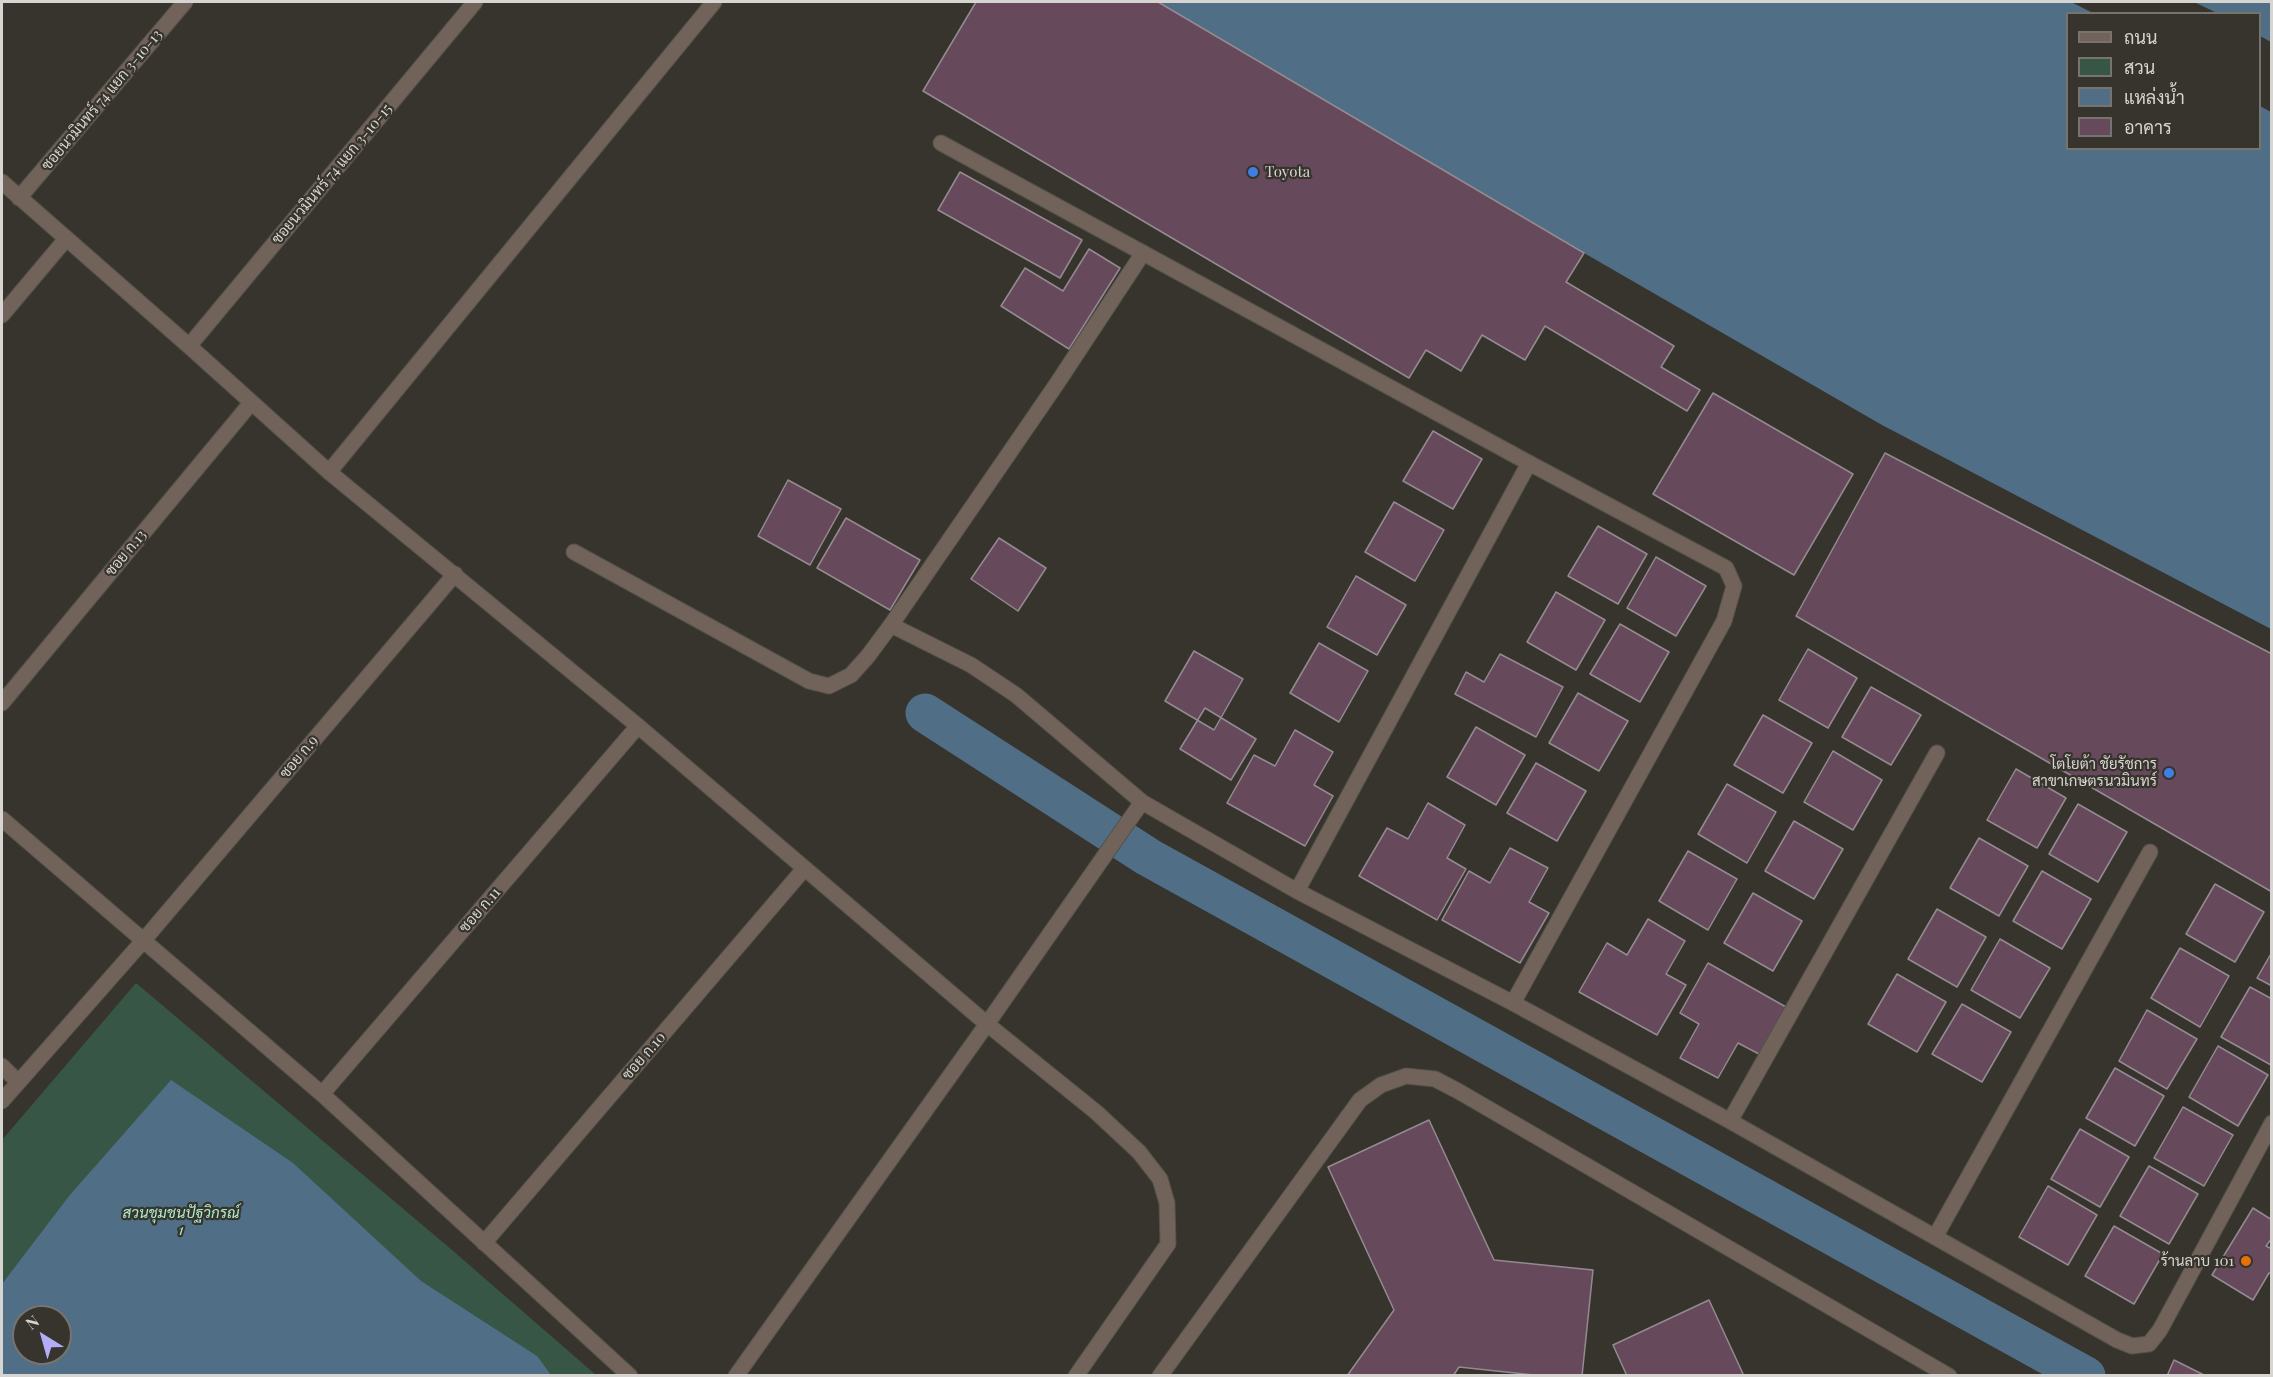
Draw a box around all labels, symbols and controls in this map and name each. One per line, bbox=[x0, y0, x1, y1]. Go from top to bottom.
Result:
legend bbox=[2066, 12, 2261, 150]
text: ถนน bbox=[2124, 25, 2157, 49]
street label: ซอยนวมินทร์ 74 แยก 3-10-13 bbox=[38, 26, 166, 174]
text: สวน bbox=[2124, 55, 2155, 79]
text: แหล่งน้ำ bbox=[2124, 85, 2185, 109]
street label: ซอยนวมินทร์ 74 แยก 3-10-15 bbox=[268, 100, 396, 248]
text: อาคาร bbox=[2124, 115, 2172, 139]
place label: Toyota bbox=[1265, 163, 1310, 181]
marker: Toyota bbox=[1246, 165, 1260, 179]
street label: ซอย ก.13 bbox=[101, 526, 151, 580]
street label: ซอย ก.9 bbox=[276, 732, 322, 782]
place label: โตโยต้า ชัยรัชการ สาขาเกษตรนวมินทร์ bbox=[2032, 755, 2157, 790]
marker: โตโยต้า ชัยรัชการ สาขาเกษตรนวมินทร์ bbox=[2162, 766, 2176, 780]
street label: ซอย ก.11 bbox=[456, 884, 504, 936]
street label: ซอย ก.10 bbox=[618, 1028, 670, 1084]
park label: สวนชุมชนปัฐวิกรณ์ 1 bbox=[123, 1204, 239, 1239]
place label: ร้านลาบ 101 bbox=[2160, 1252, 2234, 1270]
marker: ร้านลาบ 101 bbox=[2239, 1254, 2253, 1268]
north arrow bbox=[12, 1305, 72, 1365]
text: N bbox=[21, 1310, 43, 1334]

